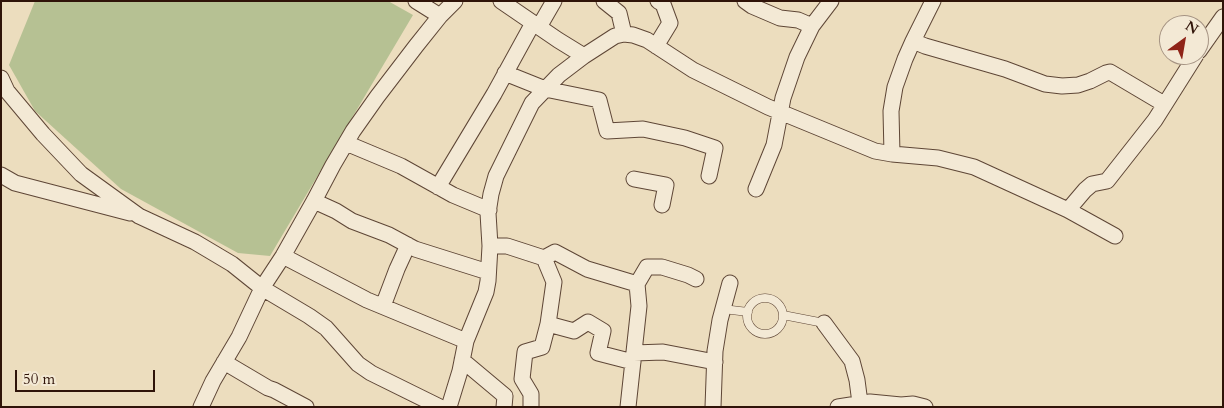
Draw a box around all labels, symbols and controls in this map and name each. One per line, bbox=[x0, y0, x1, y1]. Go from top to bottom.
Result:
north arrow bbox=[1159, 15, 1209, 65]
text: N bbox=[1181, 16, 1202, 39]
scale bar bbox=[18, 360, 158, 392]
text: 50 m bbox=[23, 369, 55, 389]

